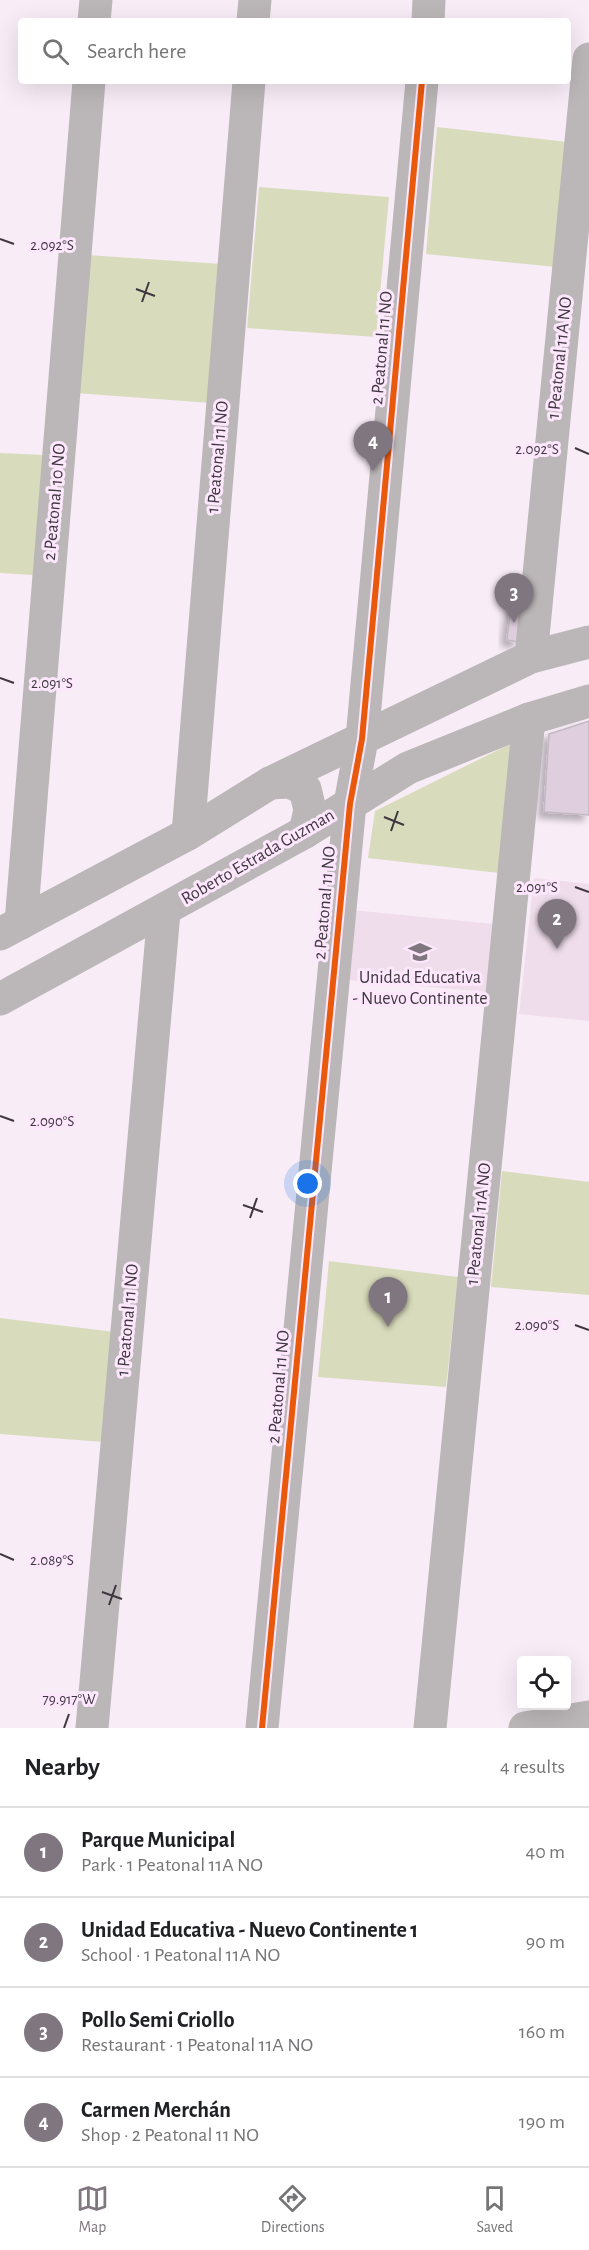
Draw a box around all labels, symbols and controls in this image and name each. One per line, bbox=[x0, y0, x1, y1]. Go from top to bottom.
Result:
search box bbox=[18, 18, 571, 84]
icon: search bbox=[39, 35, 72, 68]
text: Search here bbox=[87, 40, 186, 62]
text: 2.092°S bbox=[30, 238, 74, 253]
street label: 2 Peatonal 11 NO bbox=[368, 290, 396, 406]
street label: 1 Peatonal 11A NO bbox=[545, 296, 575, 420]
street label: 1 Peatonal 11 NO bbox=[204, 400, 232, 514]
pin: 4 bbox=[354, 422, 392, 471]
text: 2.092°S bbox=[515, 442, 559, 457]
street label: 2 Peatonal 10 NO bbox=[41, 443, 69, 561]
pin: 3 bbox=[494, 574, 534, 623]
text: 2.091°S bbox=[31, 676, 73, 691]
street label: Roberto Estrada Guzman bbox=[178, 806, 338, 908]
street label: 2 Peatonal 11 NO bbox=[311, 845, 339, 961]
text: 2.091°S bbox=[516, 880, 558, 895]
pin: 2 bbox=[538, 900, 576, 949]
school or university icon: Unidad Educativa - Nuevo Continente bbox=[407, 939, 433, 965]
place label: Unidad Educativa - Nuevo Continente bbox=[353, 969, 487, 1008]
text: 2.090°S bbox=[30, 1114, 74, 1129]
street label: 1 Peatonal 11A NO bbox=[464, 1162, 494, 1286]
your location bbox=[293, 1169, 322, 1198]
street label: 1 Peatonal 11 NO bbox=[114, 1263, 142, 1377]
pin: 1 bbox=[368, 1278, 408, 1327]
text: 2.090°S bbox=[515, 1318, 559, 1333]
street label: 2 Peatonal 11 NO bbox=[265, 1329, 293, 1445]
text: 2.089°S bbox=[30, 1553, 74, 1568]
map controls bbox=[517, 1656, 571, 1710]
button: locate bbox=[517, 1656, 571, 1710]
text: 79.917°W bbox=[42, 1692, 96, 1707]
text: Nearby bbox=[24, 1754, 100, 1780]
text: 4 results bbox=[500, 1757, 565, 1777]
text: Parque Municipal bbox=[81, 1829, 235, 1851]
text: 1 bbox=[40, 1842, 47, 1862]
text: 40 m bbox=[526, 1842, 565, 1862]
text: Park · 1 Peatonal 11A NO bbox=[81, 1855, 263, 1875]
text: Unidad Educativa - Nuevo Continente 1 bbox=[81, 1919, 418, 1941]
text: 2 bbox=[39, 1932, 48, 1952]
text: 90 m bbox=[526, 1932, 565, 1952]
text: School · 1 Peatonal 11A NO bbox=[81, 1945, 280, 1965]
text: Pollo Semi Criollo bbox=[81, 2009, 235, 2031]
text: 3 bbox=[39, 2022, 48, 2042]
text: 160 m bbox=[519, 2022, 565, 2042]
text: Restaurant · 1 Peatonal 11A NO bbox=[81, 2035, 313, 2055]
text: Carmen Merchán bbox=[81, 2099, 231, 2121]
text: 4 bbox=[38, 2112, 49, 2132]
text: 190 m bbox=[519, 2112, 565, 2132]
text: Shop · 2 Peatonal 11 NO bbox=[81, 2125, 259, 2145]
tab: Map bbox=[76, 2182, 109, 2237]
tab: Directions bbox=[261, 2182, 325, 2237]
tab: Saved bbox=[476, 2182, 513, 2237]

